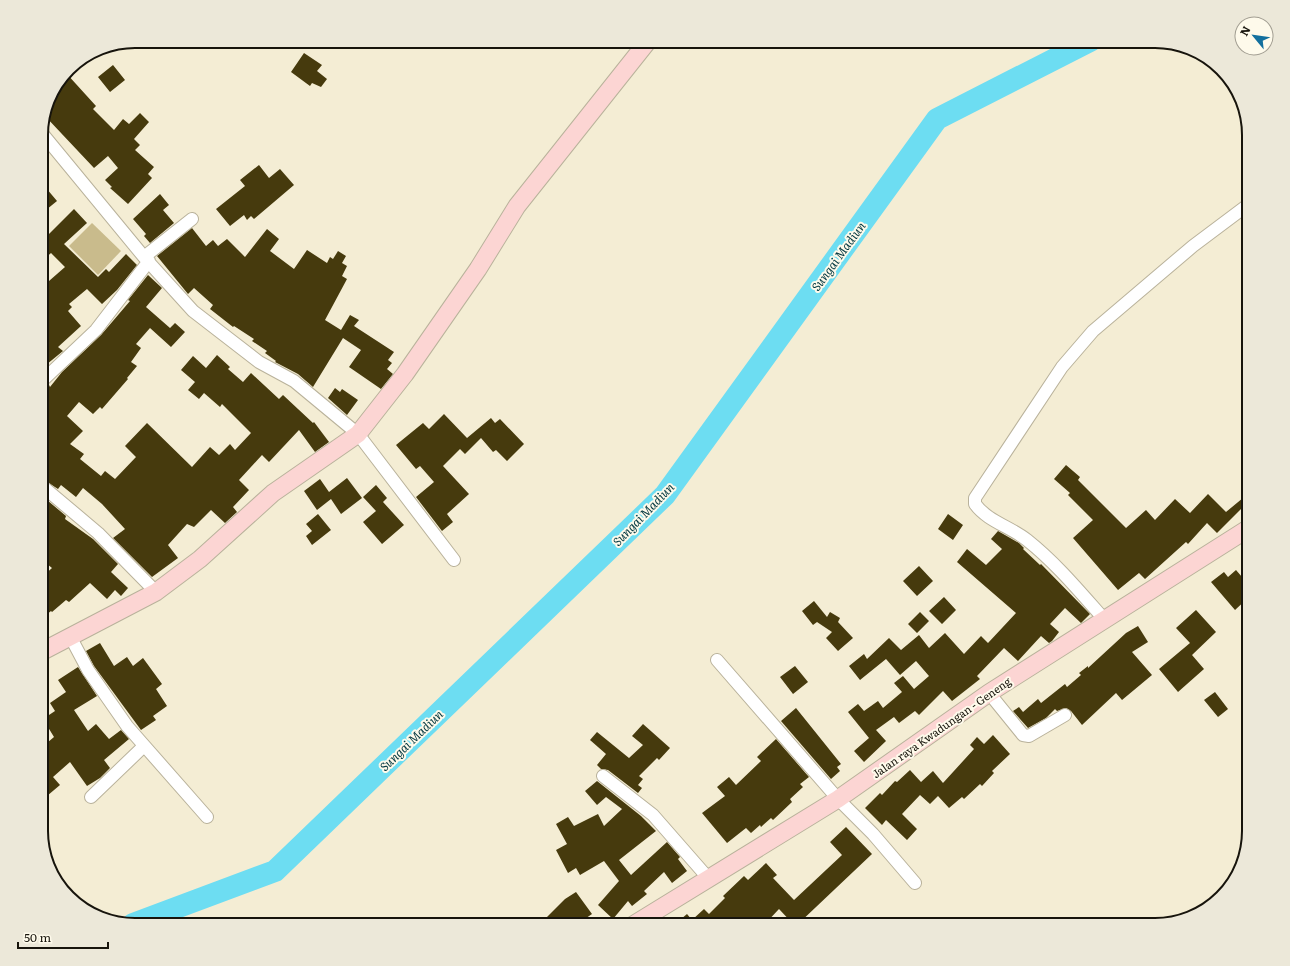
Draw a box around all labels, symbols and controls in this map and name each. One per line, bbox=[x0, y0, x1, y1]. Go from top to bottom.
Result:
north arrow bbox=[1234, 16, 1274, 56]
text: N bbox=[1235, 23, 1254, 39]
water label: Sungai Madiun bbox=[807, 218, 869, 294]
water label: Sungai Madiun bbox=[608, 478, 678, 550]
street label: Jalan raya Kwadungan - Geneng bbox=[868, 672, 1014, 781]
water label: Sungai Madiun bbox=[375, 705, 447, 775]
scale bar bbox=[18, 924, 108, 950]
text: 50 m bbox=[24, 928, 51, 946]

